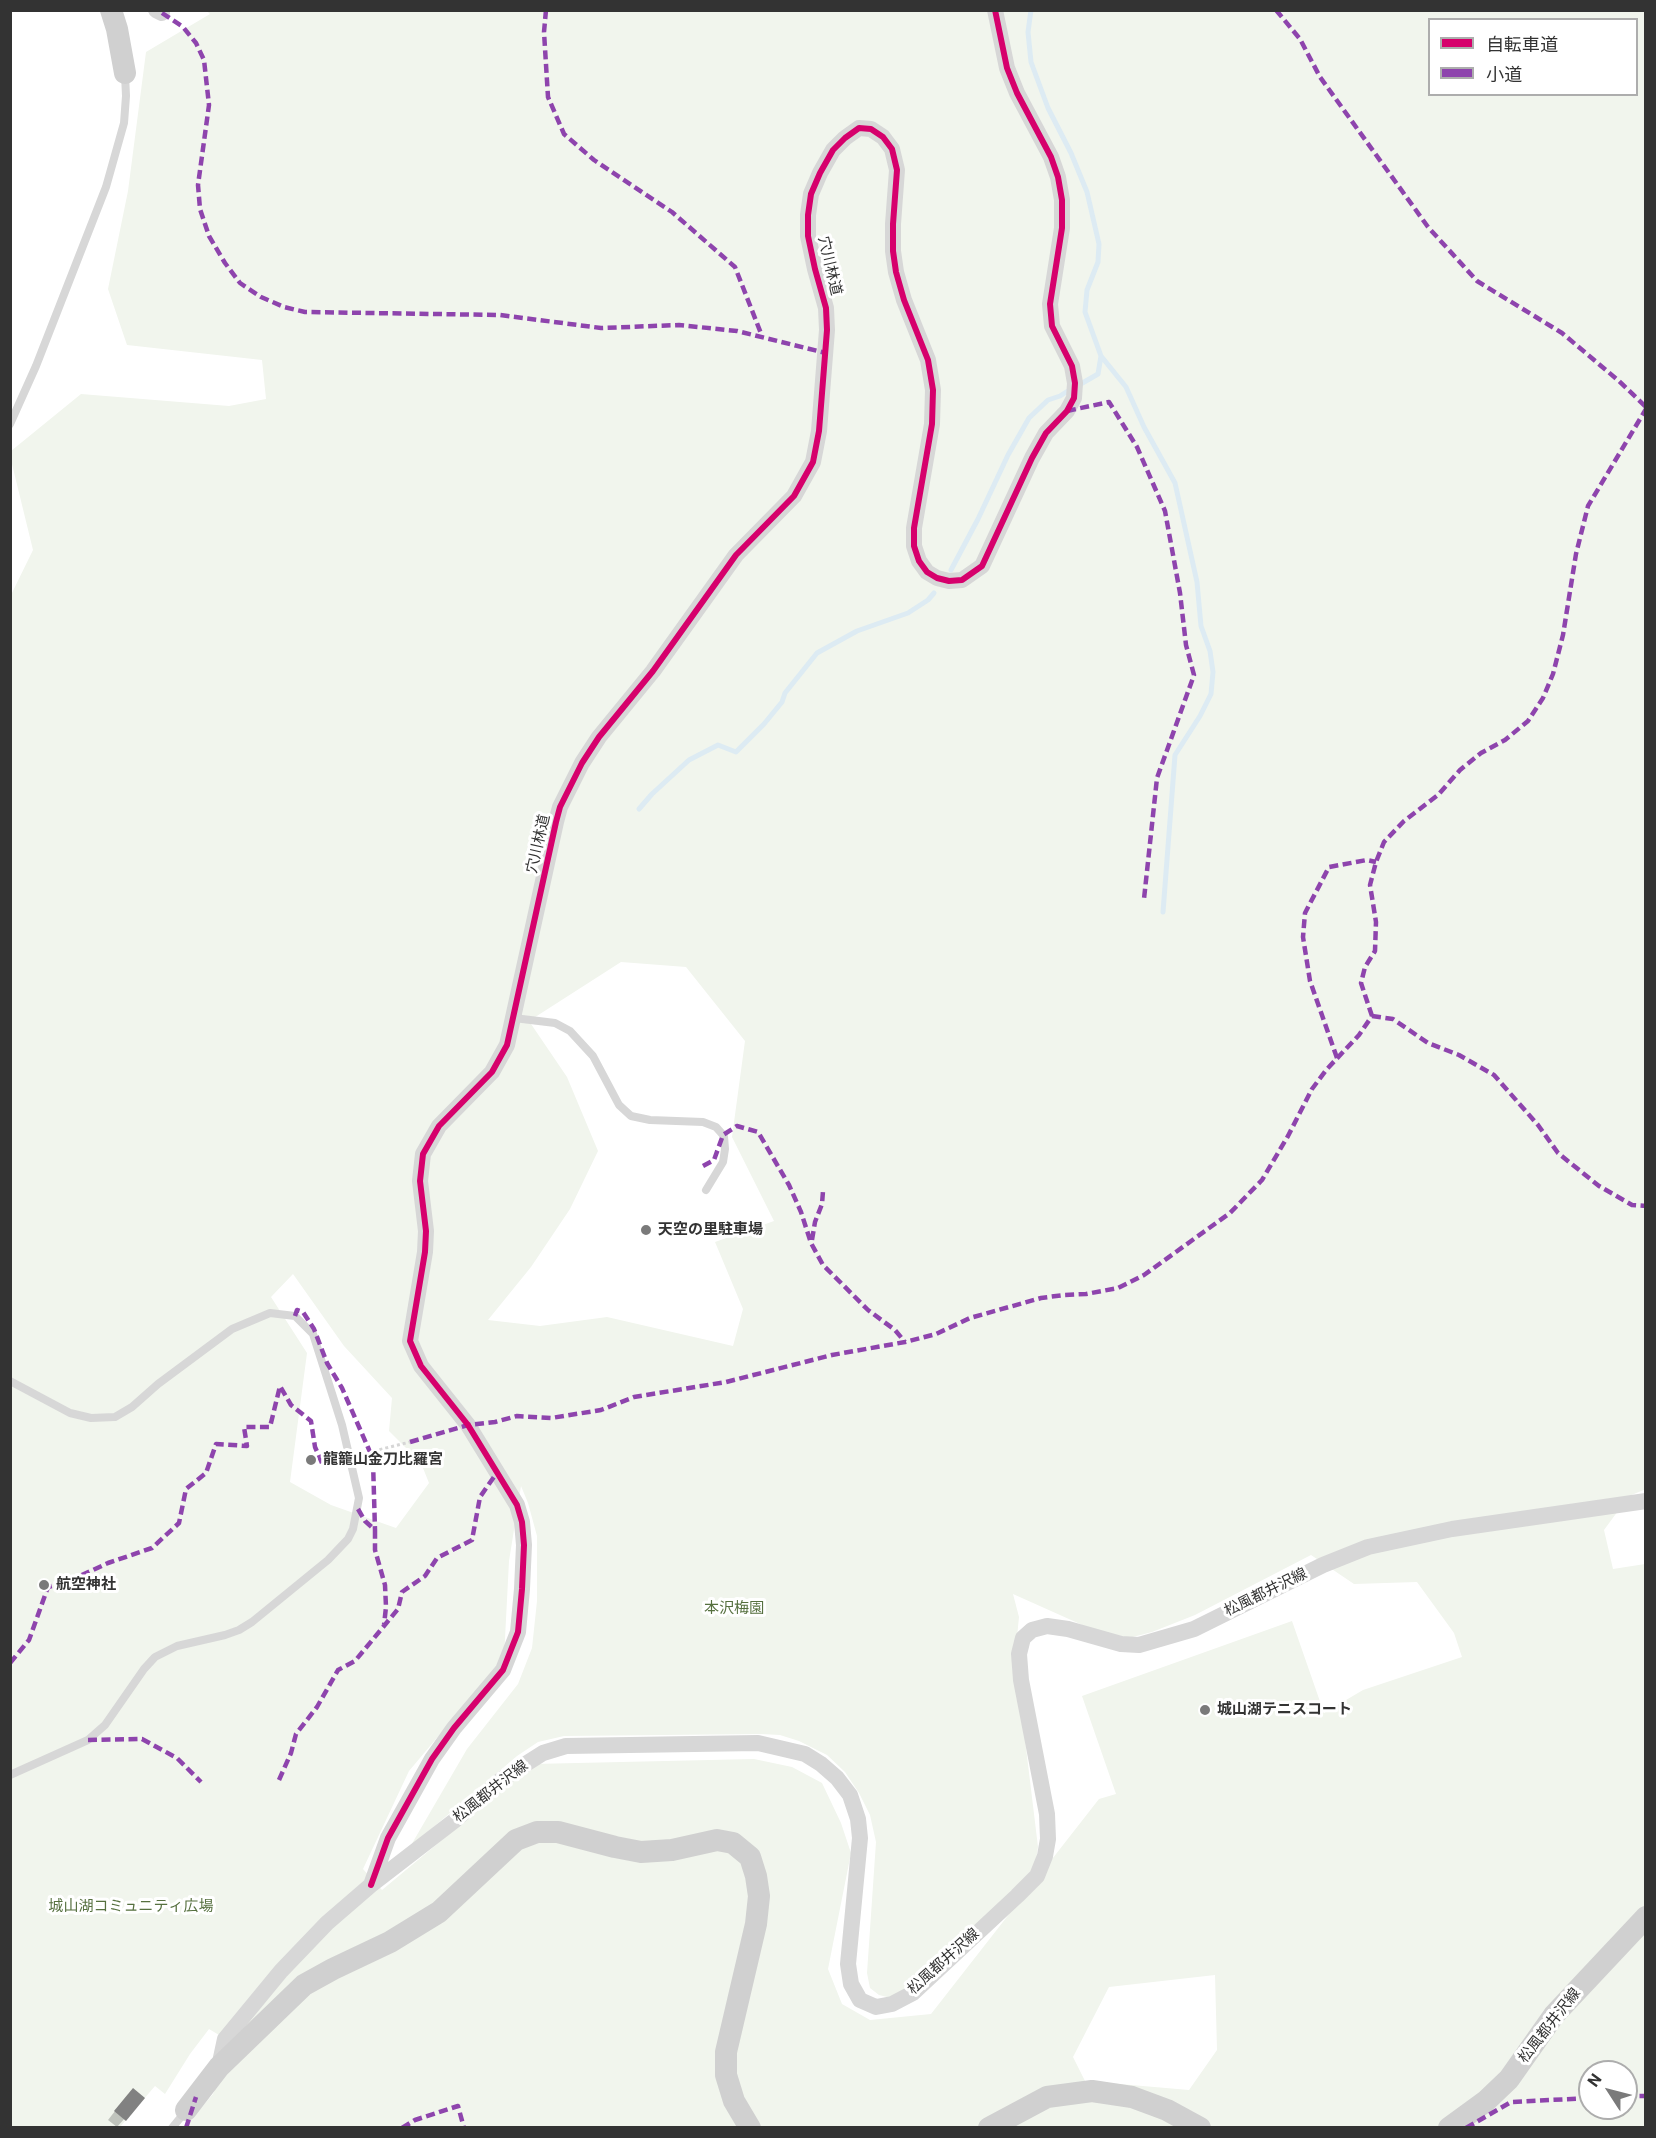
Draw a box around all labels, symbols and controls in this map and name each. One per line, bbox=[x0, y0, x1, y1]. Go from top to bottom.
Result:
legend bbox=[1428, 18, 1638, 96]
text: 自転車道 bbox=[1486, 34, 1558, 55]
text: 小道 bbox=[1486, 64, 1522, 85]
street label: 穴川林道 bbox=[813, 235, 845, 297]
street label: 穴川林道 bbox=[523, 813, 555, 875]
place label: 天空の里駐車場 bbox=[658, 1221, 763, 1239]
marker: 天空の里駐車場 bbox=[639, 1223, 653, 1237]
place label: 龍籠山金刀比羅宮 bbox=[323, 1451, 443, 1469]
marker: 龍籠山金刀比羅宮 bbox=[304, 1453, 318, 1467]
street label: 松風都井沢線 bbox=[1222, 1565, 1310, 1621]
place label: 航空神社 bbox=[56, 1576, 116, 1594]
marker: 航空神社 bbox=[37, 1578, 51, 1592]
park label: 本沢梅園 bbox=[704, 1600, 764, 1618]
place label: 城山湖テニスコート bbox=[1217, 1701, 1352, 1719]
marker: 城山湖テニスコート bbox=[1198, 1703, 1212, 1717]
street label: 松風都井沢線 bbox=[450, 1757, 532, 1827]
park label: 城山湖コミュニティ広場 bbox=[49, 1898, 213, 1916]
street label: 松風都井沢線 bbox=[905, 1925, 983, 1999]
street label: 松風都井沢線 bbox=[1515, 1985, 1585, 2067]
north arrow bbox=[1578, 2060, 1638, 2120]
text: N bbox=[1584, 2070, 1606, 2090]

